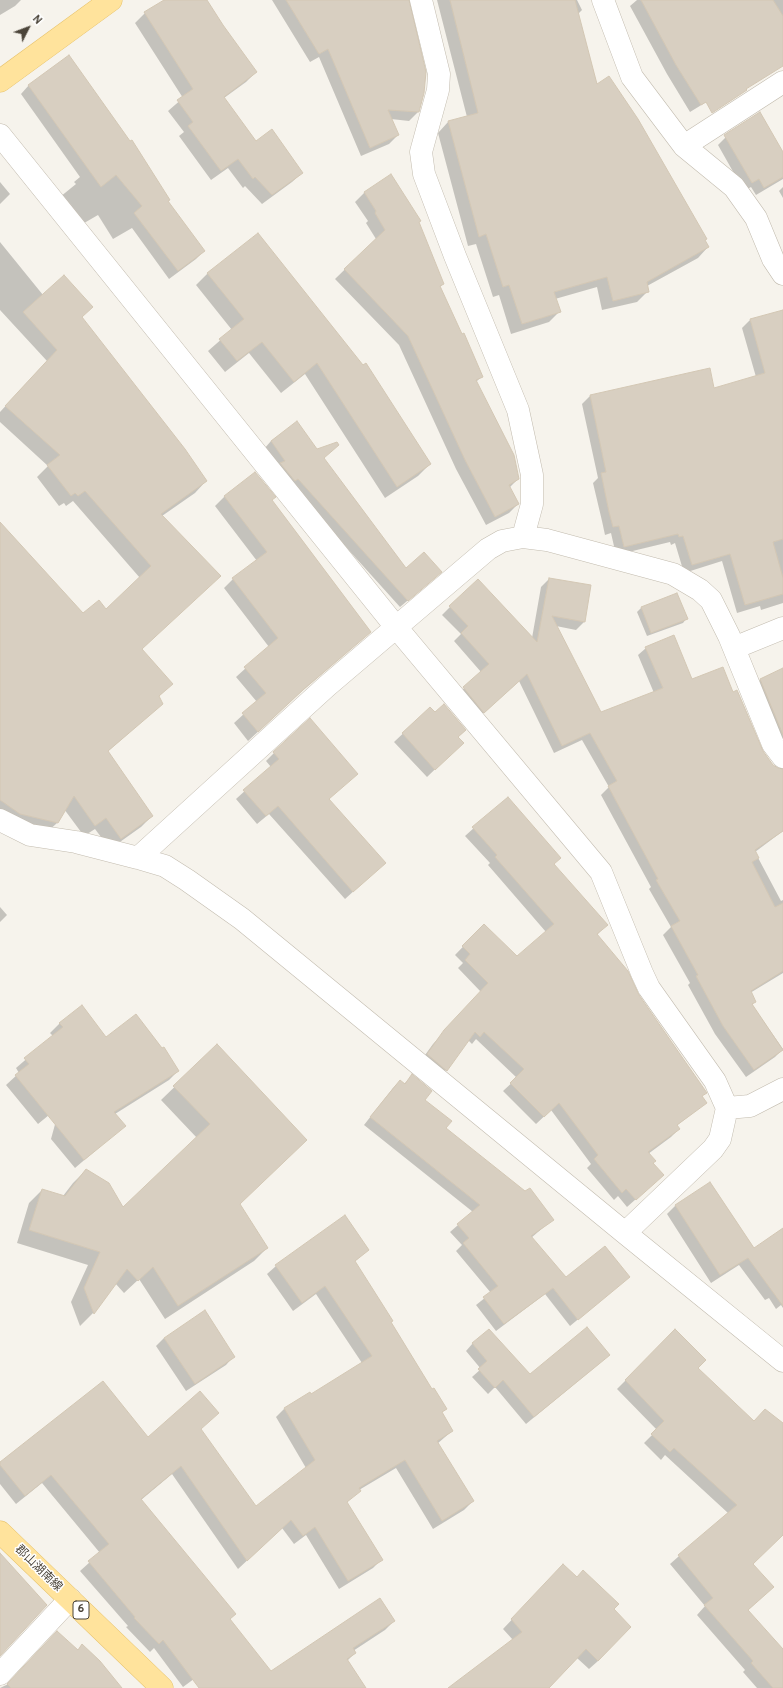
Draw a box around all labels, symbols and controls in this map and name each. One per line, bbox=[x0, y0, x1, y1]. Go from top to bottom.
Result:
north arrow bbox=[8, 8, 48, 48]
text: N bbox=[29, 12, 45, 28]
street label: 郡山湖南線 bbox=[11, 1543, 65, 1595]
road number: 6 bbox=[73, 1601, 89, 1619]

